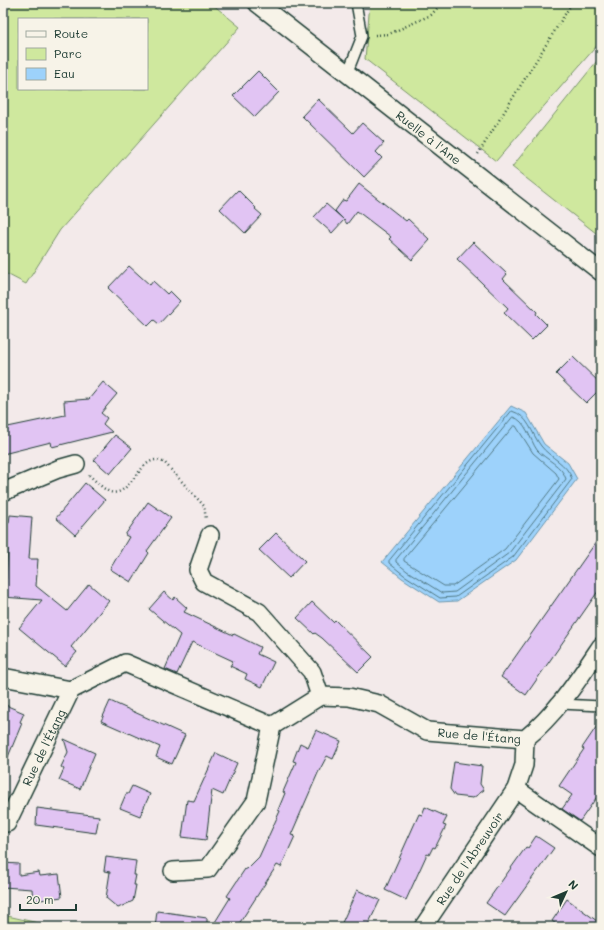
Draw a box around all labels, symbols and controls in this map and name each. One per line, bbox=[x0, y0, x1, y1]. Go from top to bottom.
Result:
legend bbox=[18, 18, 148, 90]
text: Route bbox=[54, 25, 88, 41]
text: Parc bbox=[54, 45, 82, 61]
text: Eau bbox=[54, 65, 75, 81]
street label: Ruelle à l'Ane bbox=[393, 107, 465, 168]
street label: Rue de l'Étang bbox=[18, 706, 69, 788]
street label: Rue de l'Étang bbox=[437, 724, 522, 747]
street label: Rue de l'Abreuvoir bbox=[432, 808, 507, 908]
north arrow bbox=[546, 872, 586, 912]
text: N bbox=[565, 876, 582, 893]
scale bar bbox=[20, 886, 76, 912]
text: 20 m bbox=[26, 891, 54, 907]

